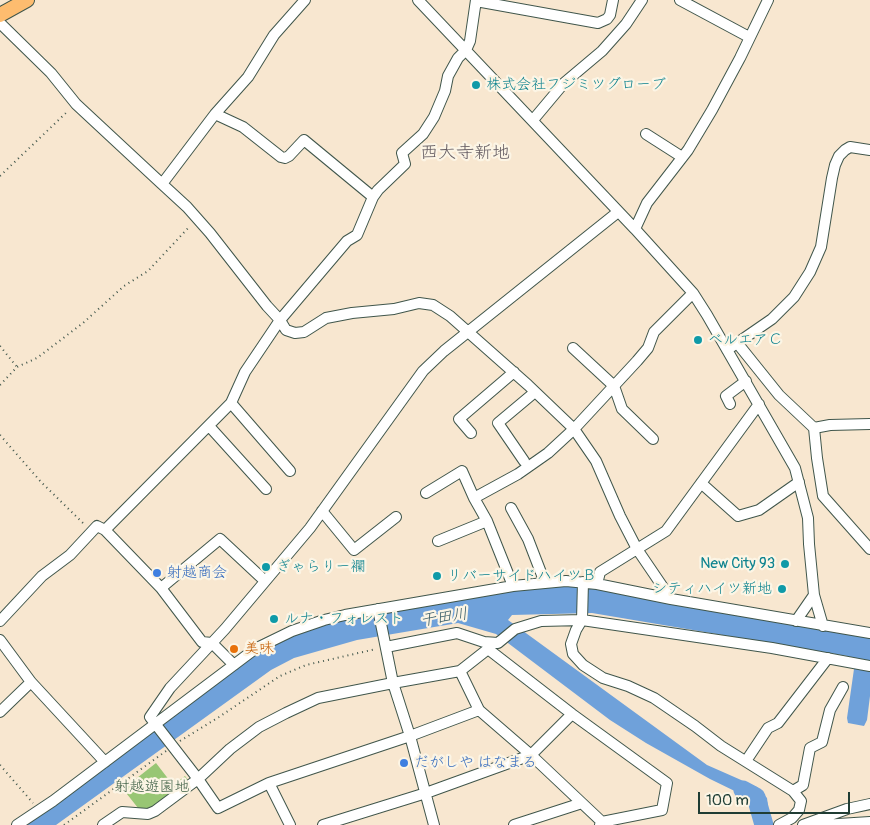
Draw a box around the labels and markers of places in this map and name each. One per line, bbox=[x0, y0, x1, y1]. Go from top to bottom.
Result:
place label: 株式会社フジミツグローブ bbox=[486, 76, 666, 94]
marker: 株式会社フジミツグローブ bbox=[470, 79, 482, 91]
place label: ベルエアＣ bbox=[708, 331, 783, 349]
marker: ベルエアＣ bbox=[692, 334, 704, 346]
place label: New City 93 bbox=[700, 555, 775, 573]
place label: ぎゃらりー襴 bbox=[276, 558, 365, 576]
marker: New City 93 bbox=[779, 558, 791, 570]
marker: ぎゃらりー襴 bbox=[260, 561, 272, 573]
place label: 射越商会 bbox=[167, 564, 227, 582]
marker: 射越商会 bbox=[151, 567, 163, 579]
place label: リバーサイドハイツＢ bbox=[447, 567, 597, 585]
marker: リバーサイドハイツＢ bbox=[431, 570, 443, 582]
place label: シティハイツ新地 bbox=[652, 580, 772, 598]
marker: シティハイツ新地 bbox=[776, 583, 788, 595]
place label: ルナ・フォレスト bbox=[284, 610, 404, 628]
marker: ルナ・フォレスト bbox=[268, 613, 280, 625]
place label: 美味 bbox=[244, 640, 274, 658]
marker: 美味 bbox=[228, 643, 240, 655]
place label: だがしや はなまる bbox=[414, 754, 537, 772]
marker: だがしや はなまる bbox=[398, 757, 410, 769]

